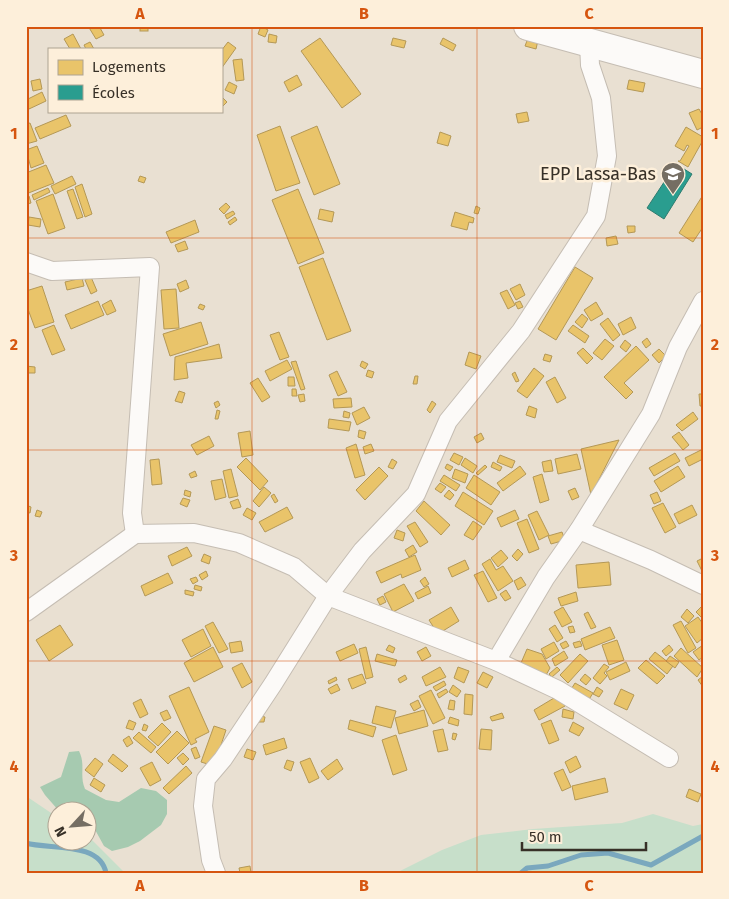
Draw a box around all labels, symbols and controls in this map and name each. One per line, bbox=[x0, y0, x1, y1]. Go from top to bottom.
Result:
text: A bbox=[134, 4, 145, 23]
text: B bbox=[359, 4, 369, 23]
text: C bbox=[584, 4, 594, 23]
legend bbox=[48, 48, 222, 112]
text: Logements bbox=[92, 58, 166, 76]
text: Écoles bbox=[92, 84, 135, 102]
text: 1 bbox=[10, 124, 18, 143]
text: 1 bbox=[711, 124, 719, 143]
school or university icon: EPP Lassa-Bas bbox=[660, 161, 686, 195]
place label: EPP Lassa-Bas bbox=[540, 163, 656, 185]
text: 2 bbox=[10, 335, 18, 354]
text: 2 bbox=[711, 335, 719, 354]
text: 3 bbox=[9, 546, 18, 565]
text: 3 bbox=[710, 546, 719, 565]
text: 4 bbox=[9, 757, 19, 776]
text: 4 bbox=[710, 757, 720, 776]
north arrow bbox=[48, 802, 98, 852]
scale bar bbox=[522, 819, 645, 851]
text: N bbox=[51, 824, 70, 839]
text: 50 m bbox=[529, 828, 562, 846]
text: A bbox=[134, 876, 145, 895]
text: B bbox=[359, 876, 369, 895]
text: C bbox=[584, 876, 594, 895]

